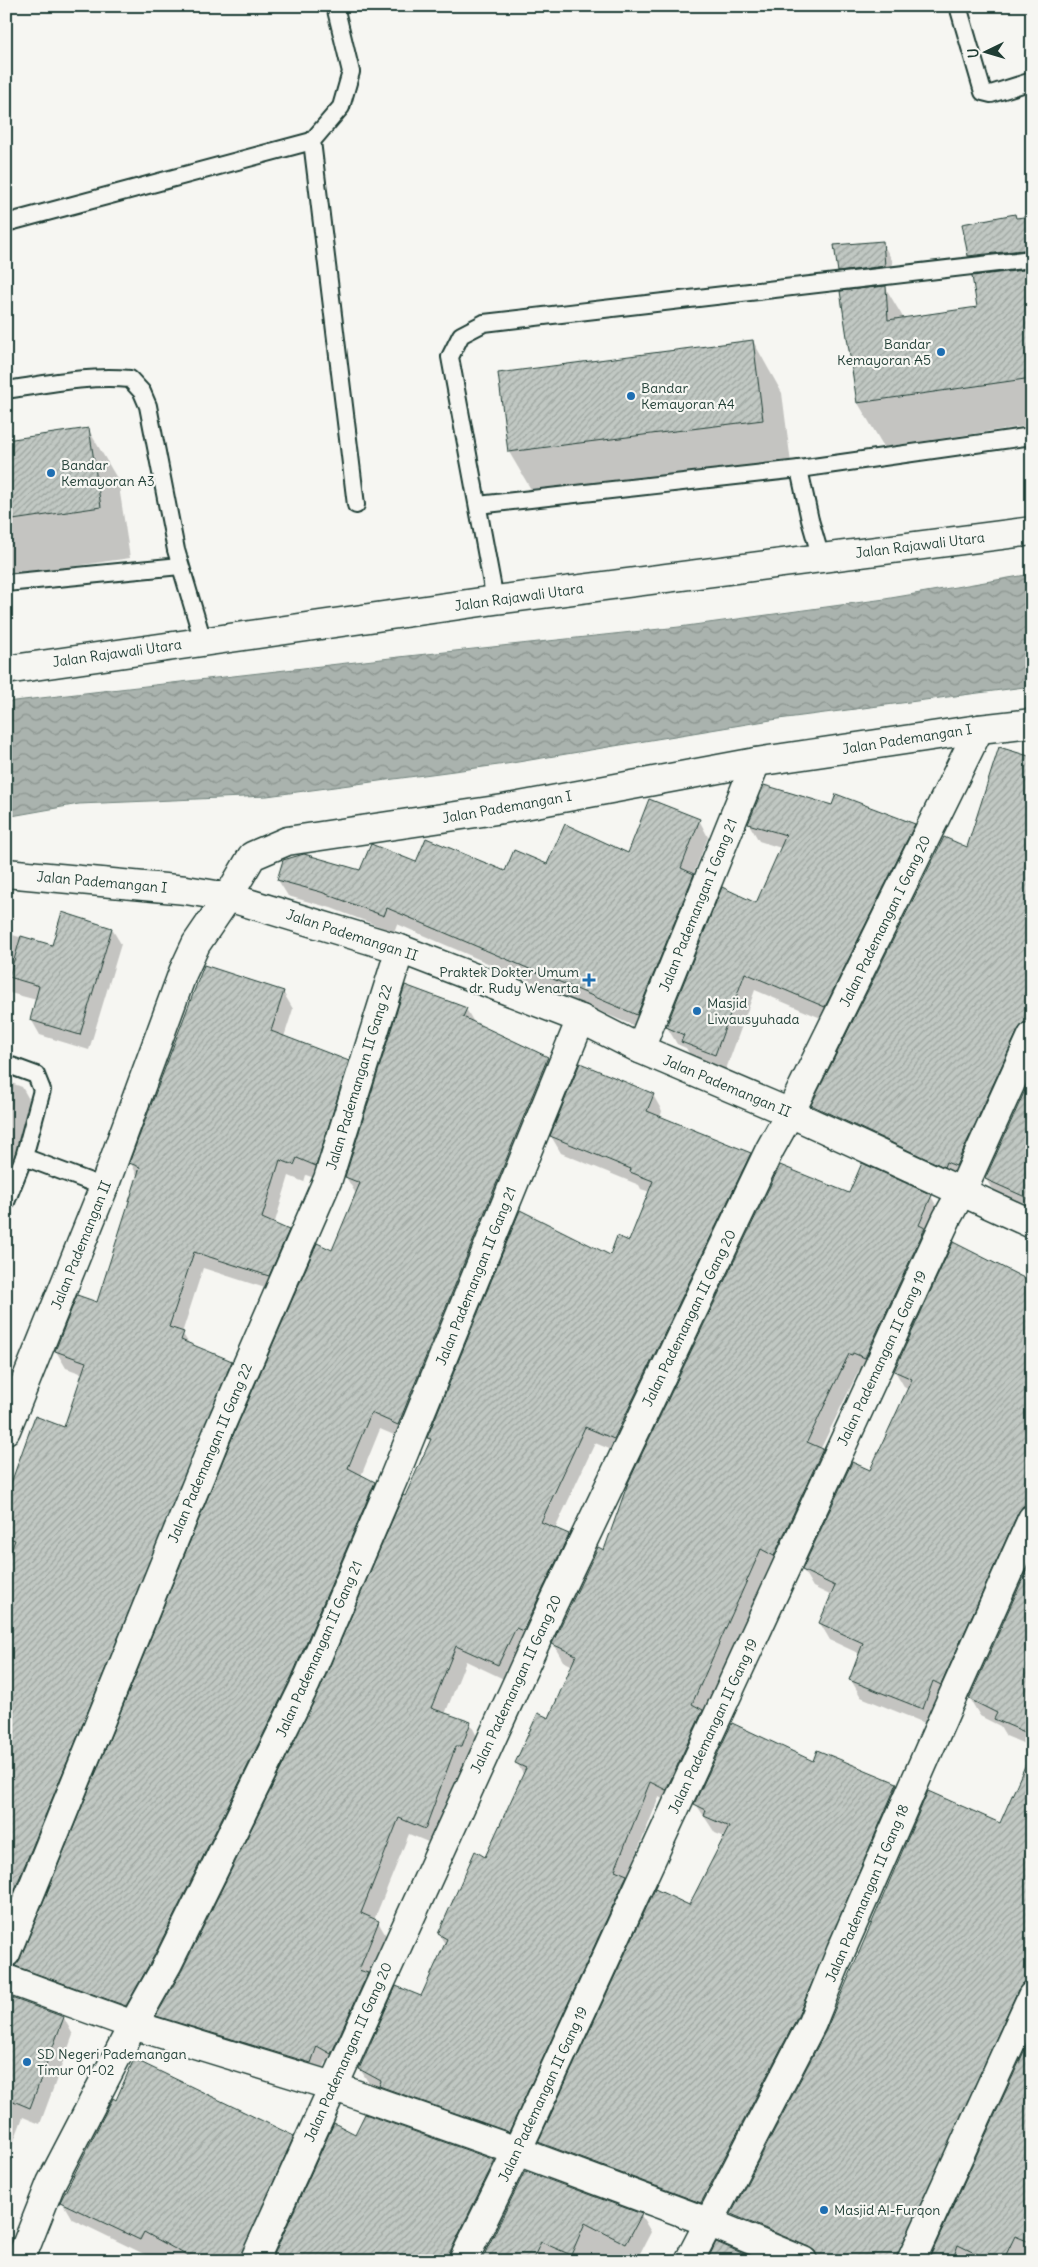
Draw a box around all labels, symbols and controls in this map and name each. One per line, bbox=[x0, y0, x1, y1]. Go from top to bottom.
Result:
north arrow bbox=[960, 28, 1010, 78]
text: U bbox=[964, 48, 982, 59]
place label: Bandar Kemayoran A5 bbox=[837, 335, 931, 369]
marker: Bandar Kemayoran A5 bbox=[935, 346, 947, 358]
place label: Bandar Kemayoran A4 bbox=[641, 379, 735, 413]
marker: Bandar Kemayoran A4 bbox=[625, 390, 637, 402]
place label: Bandar Kemayoran A3 bbox=[61, 456, 155, 490]
marker: Bandar Kemayoran A3 bbox=[45, 467, 57, 479]
street label: Jalan Rajawali Utara bbox=[854, 528, 986, 562]
street label: Jalan Rajawali Utara bbox=[453, 579, 585, 615]
street label: Jalan Rajawali Utara bbox=[51, 635, 183, 671]
street label: Jalan Pademangan I bbox=[841, 720, 973, 758]
street label: Jalan Pademangan I bbox=[441, 787, 573, 827]
street label: Jalan Pademangan I Gang 21 bbox=[655, 816, 741, 994]
street label: Jalan Pademangan I Gang 20 bbox=[836, 832, 934, 1010]
street label: Jalan Pademangan I bbox=[36, 867, 168, 897]
street label: Jalan Pademangan II bbox=[284, 905, 420, 965]
place label: Praktek Dokter Umum dr. Rudy Wenarta bbox=[439, 963, 579, 997]
marker: Praktek Dokter Umum dr. Rudy Wenarta bbox=[583, 974, 595, 986]
street label: Jalan Pademangan II Gang 22 bbox=[322, 982, 396, 1172]
place label: Masjid Liwausyuhada bbox=[707, 994, 800, 1028]
marker: Masjid Liwausyuhada bbox=[691, 1005, 703, 1017]
street label: Jalan Pademangan II bbox=[660, 1051, 794, 1121]
street label: Jalan Pademangan II bbox=[47, 1178, 115, 1312]
street label: Jalan Pademangan II Gang 21 bbox=[432, 1184, 520, 1368]
street label: Jalan Pademangan II Gang 20 bbox=[638, 1227, 740, 1409]
street label: Jalan Pademangan II Gang 19 bbox=[833, 1267, 931, 1449]
street label: Jalan Pademangan II Gang 22 bbox=[164, 1360, 256, 1545]
street label: Jalan Pademangan II Gang 21 bbox=[272, 1558, 366, 1740]
street label: Jalan Pademangan II Gang 20 bbox=[467, 1592, 565, 1776]
street label: Jalan Pademangan II Gang 19 bbox=[664, 1635, 762, 1817]
street label: Jalan Pademangan II Gang 18 bbox=[821, 1801, 913, 1985]
street label: Jalan Pademangan II Gang 20 bbox=[300, 1959, 396, 2145]
street label: Jalan Pademangan II Gang 19 bbox=[494, 2003, 592, 2185]
place label: SD Negeri Pademangan Timur 01-02 bbox=[37, 2045, 187, 2079]
marker: SD Negeri Pademangan Timur 01-02 bbox=[21, 2056, 33, 2068]
place label: Masjid Al-Furqon bbox=[834, 2201, 940, 2219]
marker: Masjid Al-Furqon bbox=[818, 2204, 830, 2216]

